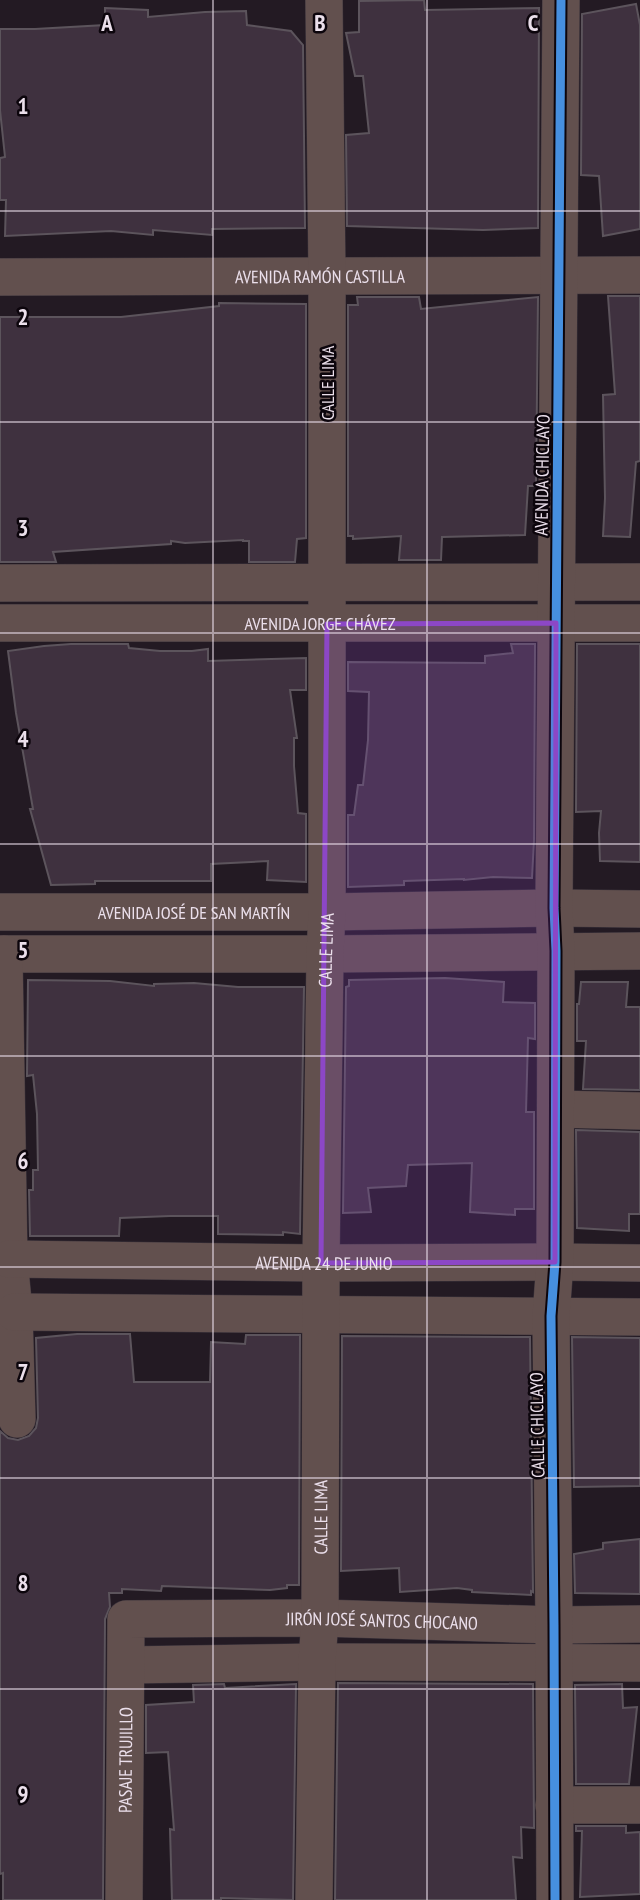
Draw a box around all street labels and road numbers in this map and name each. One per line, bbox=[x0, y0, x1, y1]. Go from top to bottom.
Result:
street label: AVENIDA RAMÓN CASTILLA bbox=[235, 264, 406, 288]
street label: CALLE LIMA bbox=[316, 345, 339, 420]
street label: AVENIDA CHICLAYO bbox=[529, 414, 555, 536]
street label: AVENIDA JORGE CHÁVEZ bbox=[244, 612, 396, 635]
street label: AVENIDA JOSÉ DE SAN MARTÍN bbox=[98, 901, 290, 924]
street label: CALLE LIMA bbox=[313, 912, 338, 988]
street label: AVENIDA 24 DE JUNIO bbox=[255, 1251, 393, 1275]
street label: CALLE CHICLAYO bbox=[525, 1372, 549, 1478]
street label: CALLE LIMA bbox=[309, 1479, 332, 1554]
street label: JIRÓN JOSÉ SANTOS CHOCANO bbox=[285, 1606, 478, 1634]
street label: PASAJE TRUJILLO bbox=[113, 1707, 137, 1813]

